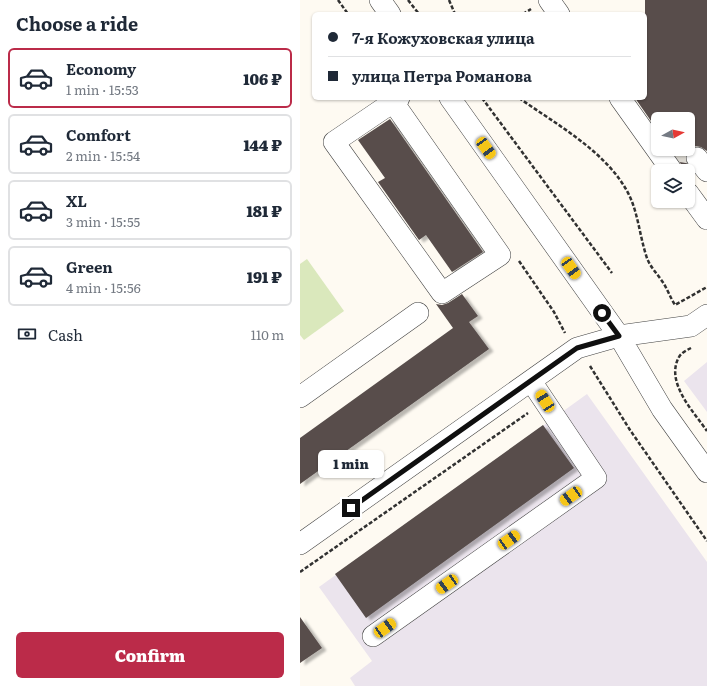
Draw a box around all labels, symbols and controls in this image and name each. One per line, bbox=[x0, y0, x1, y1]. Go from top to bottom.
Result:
text: Choose a ride bbox=[16, 10, 138, 37]
text: 7-я Кожуховская улица bbox=[352, 26, 535, 49]
text: Economy bbox=[66, 57, 136, 80]
icon: car bbox=[18, 60, 54, 96]
text: улица Петра Романова bbox=[352, 64, 532, 87]
text: 106 ₽ bbox=[243, 67, 282, 90]
text: 1 min · 15:53 bbox=[66, 80, 139, 99]
north arrow bbox=[651, 112, 695, 156]
map controls bbox=[651, 112, 695, 208]
text: Comfort bbox=[66, 123, 131, 146]
icon: car bbox=[18, 126, 54, 162]
text: 144 ₽ bbox=[244, 133, 282, 156]
car bbox=[474, 135, 498, 161]
text: 2 min · 15:54 bbox=[66, 146, 140, 165]
button: layers bbox=[651, 164, 695, 208]
text: XL bbox=[66, 189, 87, 212]
icon: car bbox=[18, 192, 54, 228]
text: 181 ₽ bbox=[247, 199, 282, 222]
text: 3 min · 15:55 bbox=[66, 212, 140, 231]
text: Green bbox=[66, 255, 113, 278]
car bbox=[559, 255, 583, 281]
icon: car bbox=[18, 258, 54, 294]
text: 191 ₽ bbox=[247, 265, 282, 288]
text: 4 min · 15:56 bbox=[66, 278, 141, 297]
route start bbox=[593, 304, 611, 322]
icon: cash bbox=[16, 323, 38, 345]
text: Cash bbox=[48, 323, 83, 346]
text: 110 m bbox=[251, 325, 284, 344]
car bbox=[533, 388, 557, 414]
callout: 1 min bbox=[318, 450, 384, 478]
text: 1 min bbox=[333, 454, 369, 473]
car bbox=[558, 484, 584, 508]
route end bbox=[342, 499, 360, 517]
car bbox=[496, 528, 522, 552]
car bbox=[434, 572, 460, 596]
car bbox=[372, 616, 398, 640]
button: Confirm bbox=[16, 632, 284, 678]

